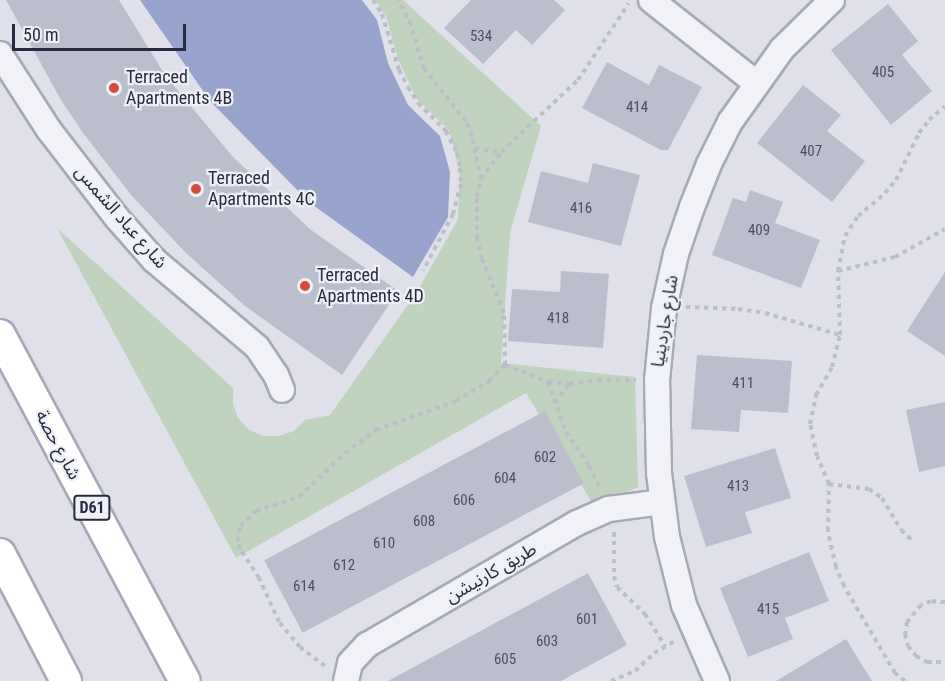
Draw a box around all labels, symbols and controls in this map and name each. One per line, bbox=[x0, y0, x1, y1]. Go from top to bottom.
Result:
scale bar bbox=[15, 12, 189, 50]
text: 50 m bbox=[23, 24, 58, 45]
house number: 534 bbox=[470, 28, 492, 46]
house number: 405 bbox=[872, 64, 894, 82]
place label: Terraced Apartments 4B bbox=[126, 67, 232, 110]
marker: Terraced Apartments 4B bbox=[107, 81, 121, 95]
house number: 414 bbox=[626, 99, 648, 117]
house number: 407 bbox=[800, 143, 822, 161]
street label: شارع عباد الشمس bbox=[70, 161, 172, 273]
place label: Terraced Apartments 4C bbox=[208, 168, 315, 210]
marker: Terraced Apartments 4C bbox=[189, 182, 203, 196]
house number: 416 bbox=[570, 200, 592, 218]
house number: 409 bbox=[748, 222, 770, 240]
place label: Terraced Apartments 4D bbox=[317, 265, 424, 308]
street label: شارع جاردينيا bbox=[647, 273, 683, 369]
marker: Terraced Apartments 4D bbox=[298, 279, 312, 293]
house number: 418 bbox=[547, 310, 569, 328]
house number: 411 bbox=[732, 375, 754, 393]
street label: شارع حصة bbox=[31, 407, 85, 483]
house number: 602 bbox=[534, 449, 556, 467]
house number: 604 bbox=[494, 470, 516, 488]
house number: 413 bbox=[727, 478, 749, 496]
house number: 606 bbox=[453, 492, 475, 510]
road number: D61 bbox=[72, 495, 112, 521]
house number: 608 bbox=[413, 513, 435, 531]
house number: 610 bbox=[373, 535, 395, 553]
street label: طريق كارنيشن bbox=[442, 538, 540, 608]
house number: 612 bbox=[333, 557, 355, 575]
house number: 614 bbox=[293, 578, 315, 596]
house number: 415 bbox=[757, 601, 779, 619]
house number: 601 bbox=[576, 611, 598, 629]
house number: 603 bbox=[536, 633, 558, 651]
house number: 605 bbox=[494, 651, 516, 669]

